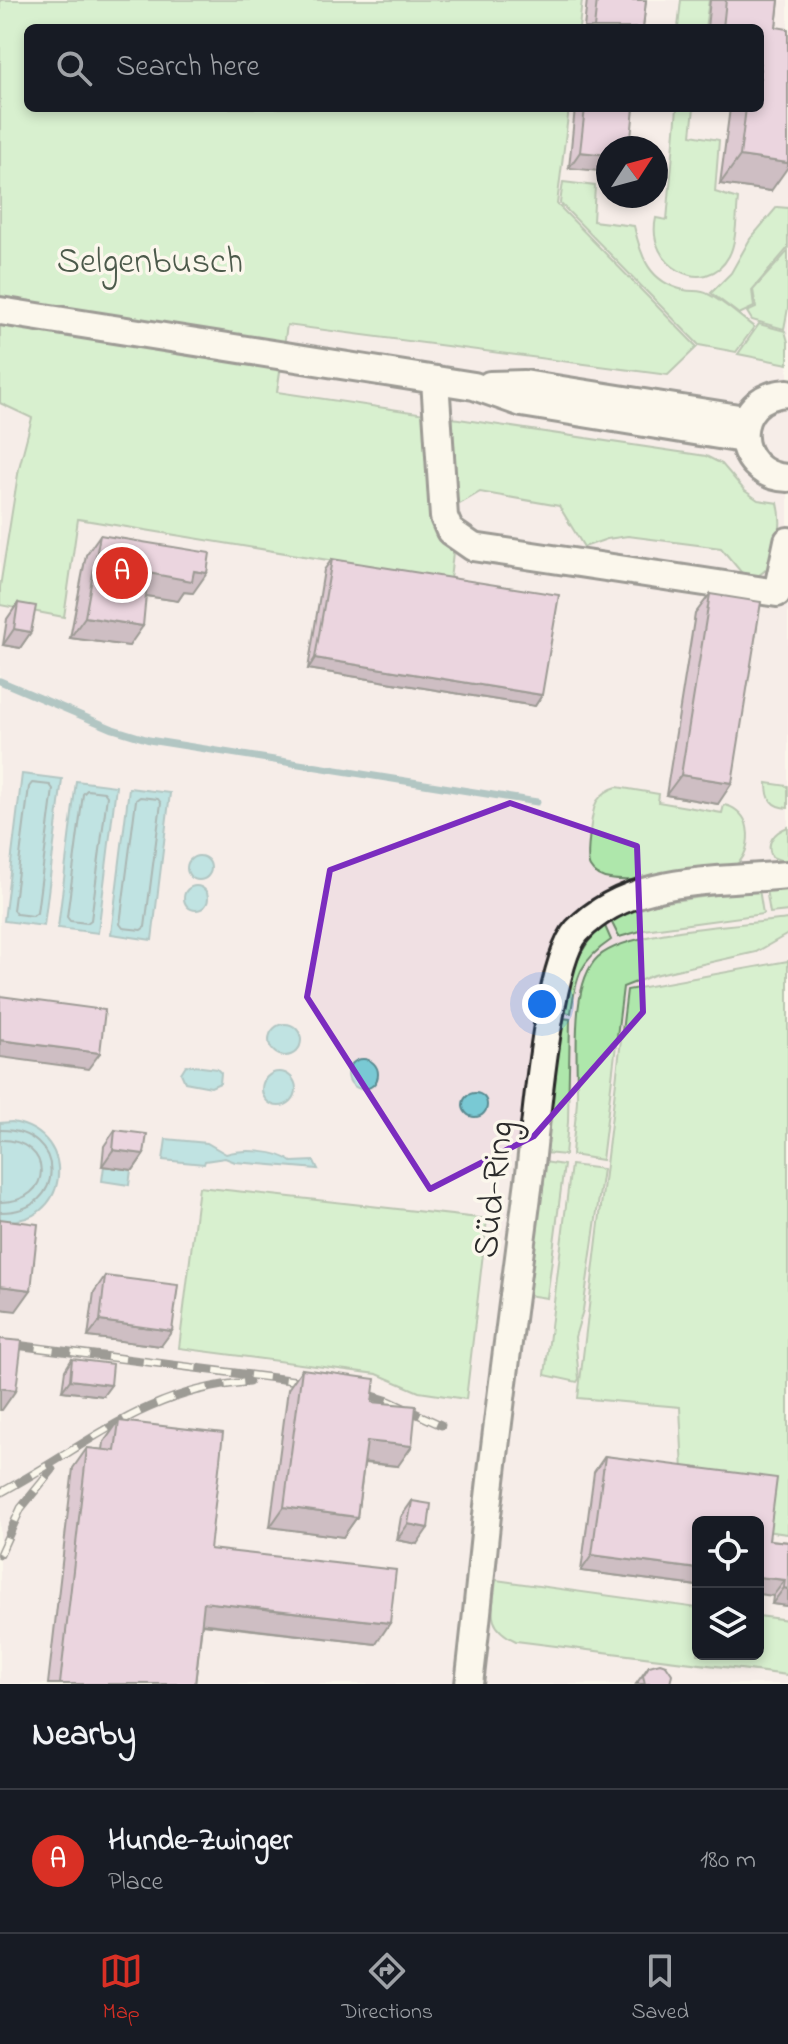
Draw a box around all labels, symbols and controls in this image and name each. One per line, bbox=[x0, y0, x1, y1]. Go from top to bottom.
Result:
search box bbox=[24, 24, 764, 112]
icon: search bbox=[52, 46, 96, 90]
text: Search here bbox=[116, 46, 260, 90]
north arrow bbox=[596, 136, 668, 208]
park label: Selgenbusch bbox=[57, 237, 243, 290]
pin: A bbox=[96, 543, 148, 603]
your location bbox=[522, 984, 562, 1024]
street label: Süd-Ring bbox=[461, 1118, 530, 1261]
map controls bbox=[692, 1516, 764, 1660]
button: locate bbox=[692, 1516, 764, 1588]
button: layers bbox=[692, 1588, 764, 1660]
text: Nearby bbox=[32, 1711, 136, 1761]
text: Hunde-Zwinger bbox=[108, 1820, 292, 1864]
text: A bbox=[50, 1842, 66, 1880]
text: 180 m bbox=[700, 1842, 756, 1880]
text: Place bbox=[108, 1864, 163, 1902]
tab: Map bbox=[99, 1949, 143, 2029]
tab: Directions bbox=[342, 1949, 433, 2029]
tab: Saved bbox=[631, 1949, 689, 2029]

